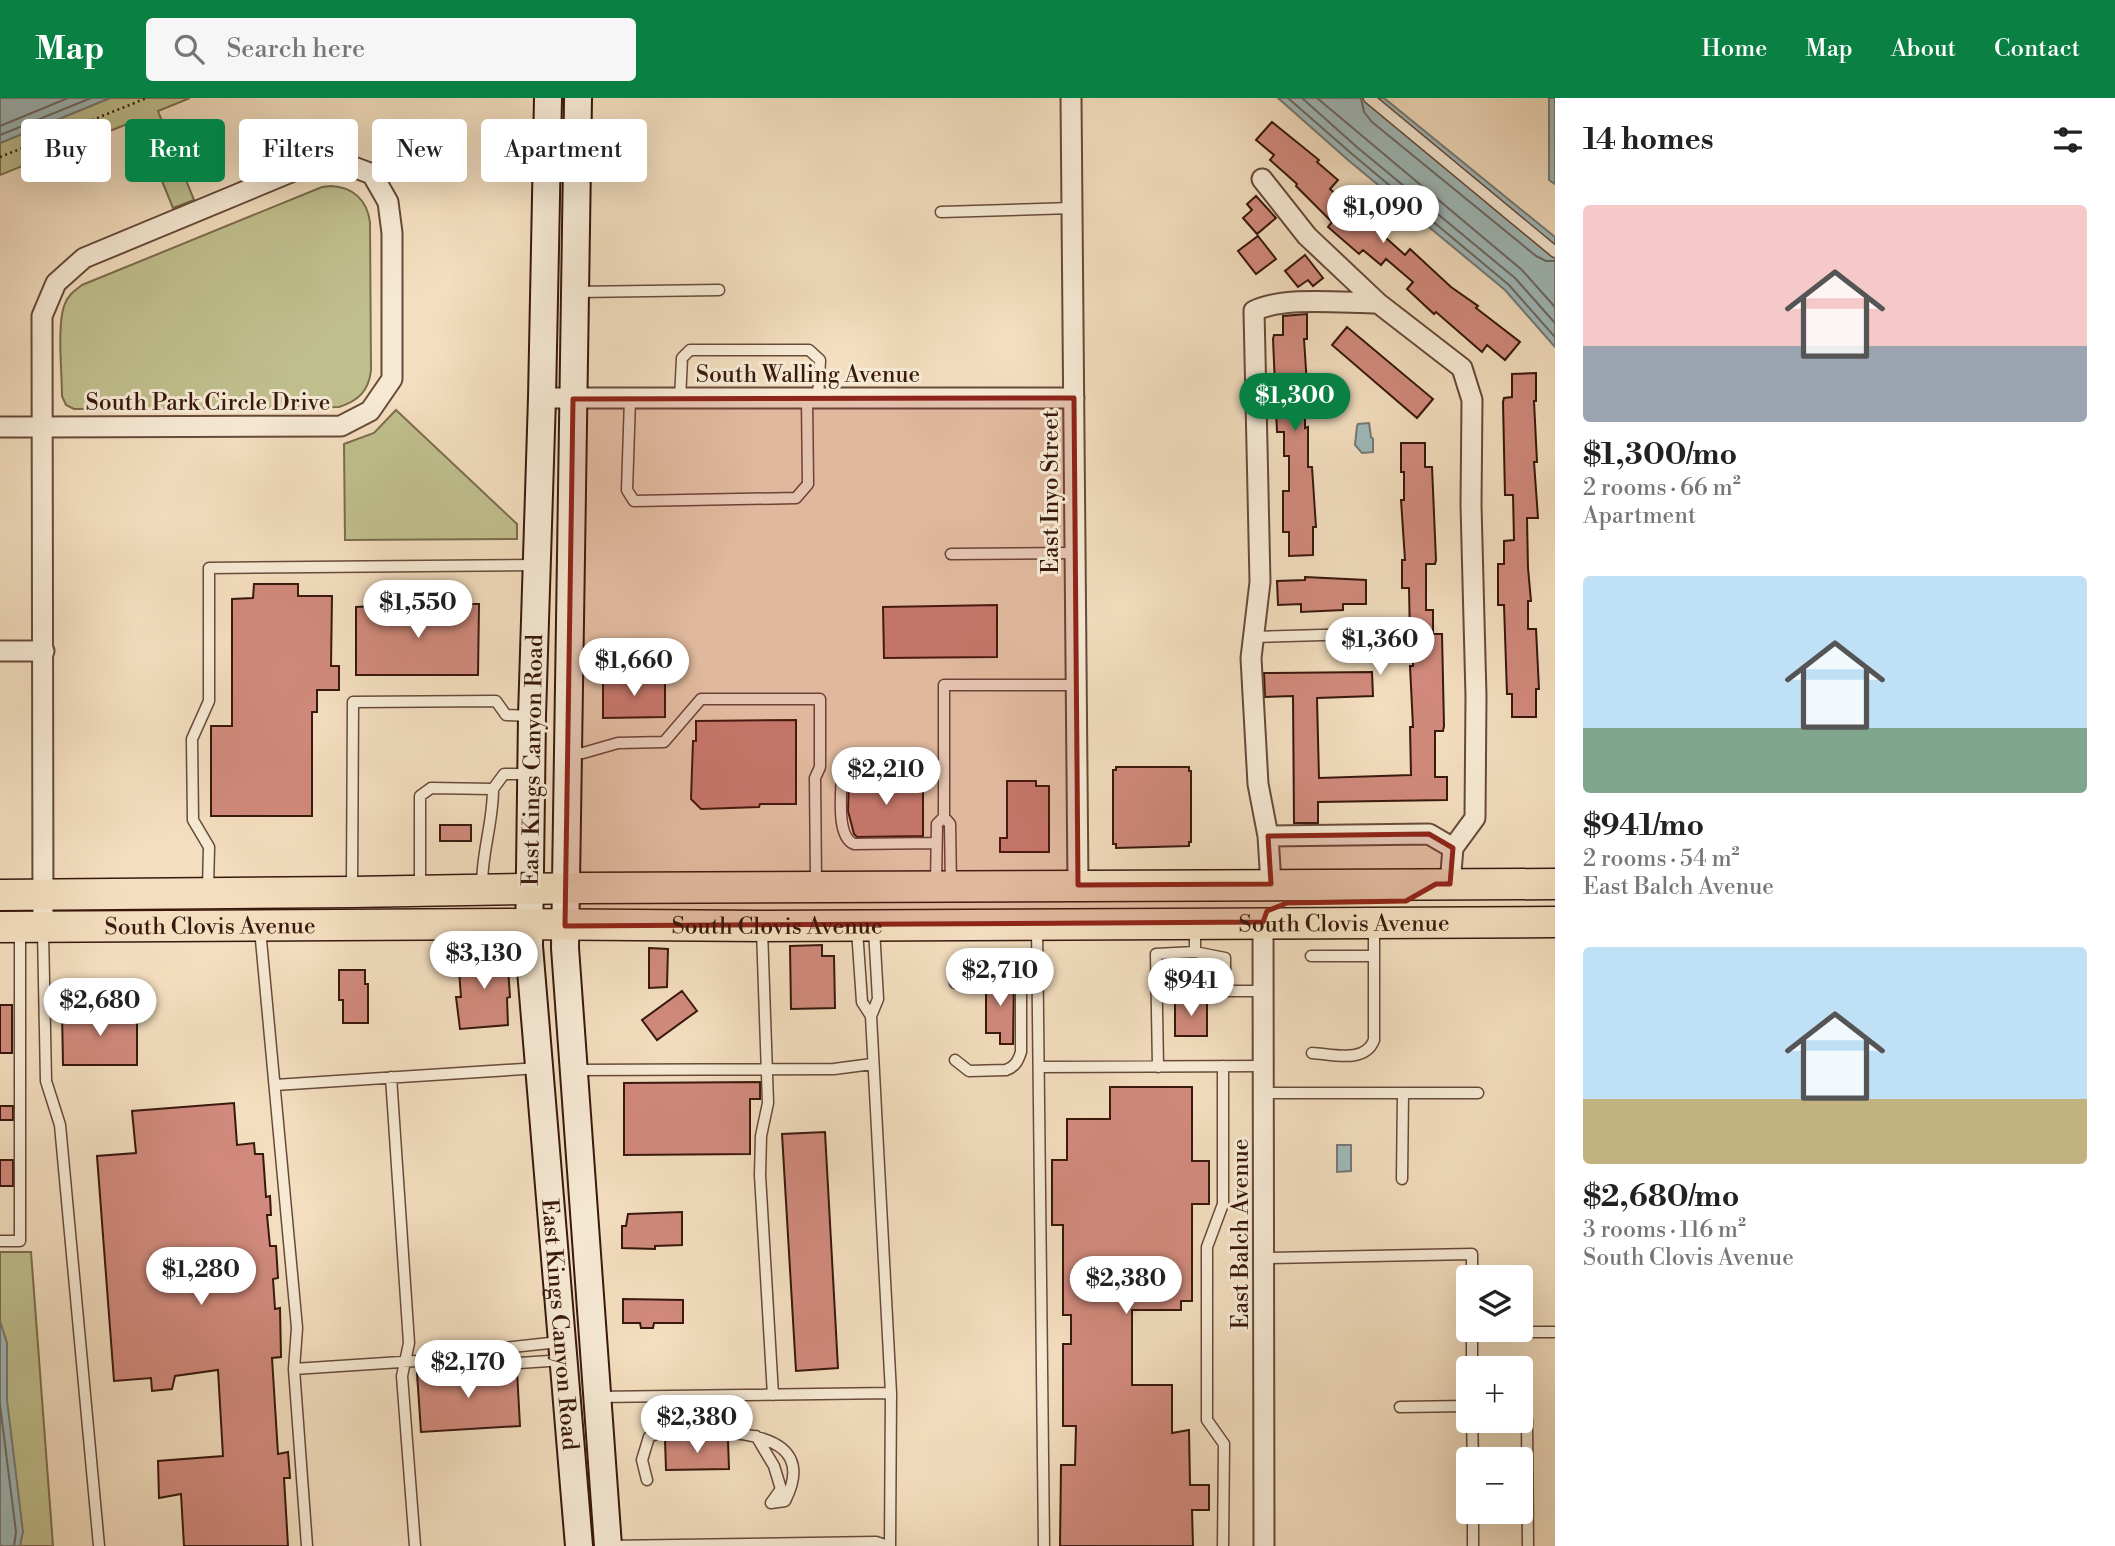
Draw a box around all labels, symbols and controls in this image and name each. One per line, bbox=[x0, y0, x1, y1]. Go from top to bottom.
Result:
search box bbox=[146, 18, 636, 81]
text: Map bbox=[35, 29, 104, 70]
icon: search bbox=[170, 30, 208, 68]
text: Search here bbox=[226, 33, 365, 65]
text: Home bbox=[1702, 34, 1767, 64]
text: Map bbox=[1805, 34, 1853, 64]
text: About bbox=[1891, 34, 1956, 64]
text: Contact bbox=[1994, 34, 2080, 64]
chip: Buy bbox=[21, 119, 111, 182]
chip: Rent bbox=[125, 119, 225, 182]
chip: Filters bbox=[239, 119, 358, 182]
chip: New bbox=[372, 119, 467, 182]
chip: Apartment bbox=[481, 119, 647, 182]
text: 14 homes bbox=[1583, 121, 1714, 159]
icon: filters bbox=[2049, 121, 2087, 159]
pin: $1,090 bbox=[1326, 186, 1440, 245]
text: $1,090 bbox=[1343, 194, 1423, 222]
icon: home bbox=[1772, 251, 1898, 377]
street label: South Walling Avenue bbox=[696, 361, 920, 389]
pin: $1,300 bbox=[1238, 374, 1352, 433]
text: $1,300 bbox=[1255, 382, 1335, 410]
street label: South Park Circle Drive bbox=[86, 389, 330, 417]
street label: East Inyo Street bbox=[1037, 410, 1065, 574]
text: $1,300/mo bbox=[1583, 436, 1737, 474]
text: 2 rooms · 66 m² bbox=[1583, 474, 1741, 502]
text: Apartment bbox=[1583, 502, 1696, 530]
pin: $1,550 bbox=[361, 580, 475, 640]
text: $1,550 bbox=[379, 589, 457, 617]
pin: $1,360 bbox=[1323, 618, 1437, 677]
icon: home bbox=[1772, 622, 1898, 748]
text: $1,360 bbox=[1341, 626, 1419, 654]
street label: East Kings Canyon Road bbox=[517, 634, 549, 886]
pin: $1,660 bbox=[577, 638, 691, 698]
text: $1,660 bbox=[595, 647, 673, 675]
pin: $2,210 bbox=[829, 748, 943, 807]
text: $2,210 bbox=[848, 756, 924, 784]
text: $941/mo bbox=[1583, 807, 1704, 845]
text: 2 rooms · 54 m² bbox=[1583, 845, 1740, 873]
text: East Balch Avenue bbox=[1583, 873, 1774, 901]
street label: South Clovis Avenue bbox=[1238, 910, 1450, 939]
street label: South Clovis Avenue bbox=[104, 912, 316, 941]
street label: South Clovis Avenue bbox=[671, 912, 883, 941]
pin: $3,130 bbox=[427, 932, 541, 991]
text: $3,130 bbox=[446, 940, 522, 968]
pin: $2,710 bbox=[943, 948, 1057, 1008]
text: $2,710 bbox=[962, 957, 1038, 985]
pin: $941 bbox=[1150, 958, 1232, 1018]
text: $941 bbox=[1164, 967, 1218, 995]
pin: $2,680 bbox=[43, 978, 157, 1038]
text: $2,680 bbox=[60, 987, 140, 1015]
icon: home bbox=[1772, 993, 1898, 1119]
street label: East Balch Avenue bbox=[1227, 1139, 1255, 1329]
text: $2,680/mo bbox=[1583, 1178, 1739, 1216]
street label: East Kings Canyon Road bbox=[535, 1198, 584, 1451]
text: 3 rooms · 116 m² bbox=[1583, 1216, 1746, 1244]
text: South Clovis Avenue bbox=[1583, 1244, 1794, 1272]
pin: $1,280 bbox=[144, 1248, 258, 1307]
text: $1,280 bbox=[162, 1256, 240, 1284]
pin: $2,380 bbox=[1069, 1256, 1183, 1316]
text: $2,380 bbox=[1086, 1265, 1166, 1293]
map controls bbox=[1456, 1265, 1533, 1524]
button: layers bbox=[1456, 1265, 1533, 1342]
pin: $2,170 bbox=[411, 1340, 525, 1400]
text: $2,170 bbox=[431, 1349, 505, 1377]
button: + bbox=[1456, 1356, 1533, 1433]
pin: $2,380 bbox=[640, 1396, 754, 1455]
text: $2,380 bbox=[657, 1404, 737, 1432]
button: − bbox=[1456, 1447, 1533, 1524]

